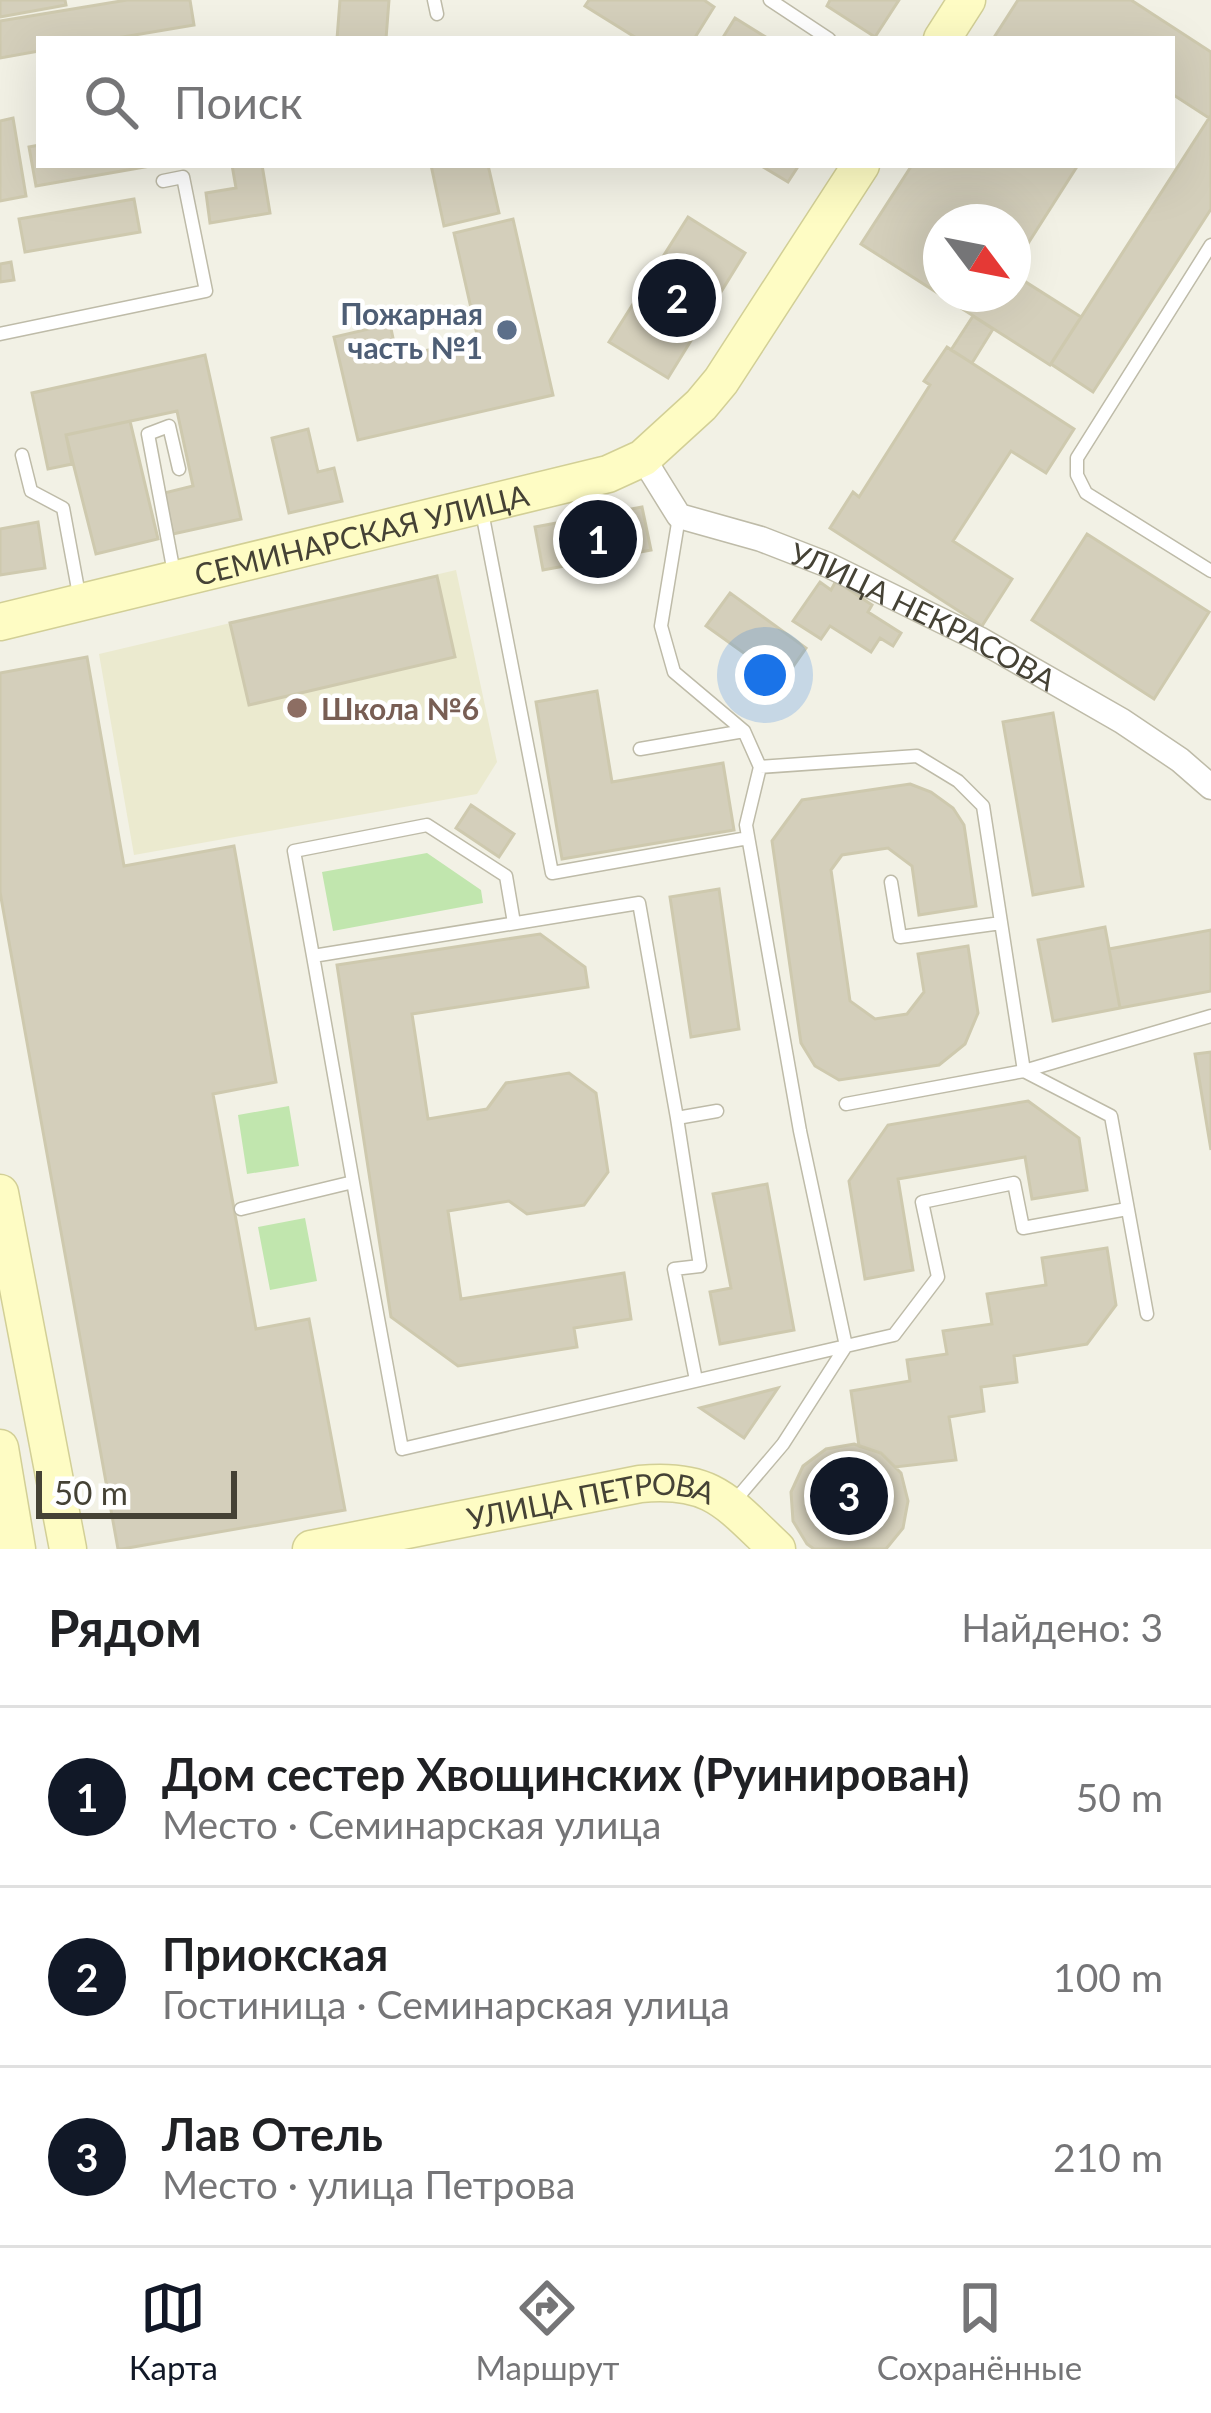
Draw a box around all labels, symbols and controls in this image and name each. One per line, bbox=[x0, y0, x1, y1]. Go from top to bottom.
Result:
search box bbox=[36, 36, 1175, 168]
icon: search bbox=[78, 69, 144, 135]
text: Поиск bbox=[174, 75, 303, 129]
north arrow bbox=[923, 204, 1031, 312]
pin: 2 bbox=[638, 253, 716, 343]
place label: Пожарная часть №1 bbox=[340, 295, 483, 365]
marker: Пожарная часть №1 bbox=[494, 317, 520, 343]
street label: СЕМИНАРСКАЯ УЛИЦА bbox=[191, 476, 533, 592]
pin: 1 bbox=[559, 494, 637, 584]
street label: УЛИЦА НЕКРАСОВА bbox=[785, 534, 1063, 698]
your location bbox=[735, 645, 795, 705]
place label: Школа №6 bbox=[321, 690, 479, 726]
marker: Школа №6 bbox=[284, 695, 310, 721]
pin: 3 bbox=[810, 1451, 888, 1541]
scale bar bbox=[36, 1465, 237, 1518]
street label: УЛИЦА ПЕТРОВА bbox=[464, 1465, 721, 1536]
text: 50 m bbox=[54, 1472, 128, 1512]
text: Рядом bbox=[48, 1597, 202, 1658]
text: Найдено: 3 bbox=[961, 1604, 1163, 1650]
text: Дом сестер Хвощинских (Руинирован) bbox=[162, 1747, 969, 1801]
text: 1 bbox=[76, 1774, 98, 1820]
text: 50 m bbox=[1076, 1774, 1163, 1820]
text: Место · Семинарская улица bbox=[162, 1801, 661, 1847]
text: Приокская bbox=[162, 1927, 388, 1981]
text: 2 bbox=[76, 1954, 98, 2000]
text: 100 m bbox=[1053, 1954, 1163, 2000]
text: Гостиница · Семинарская улица bbox=[162, 1981, 730, 2027]
text: Лав Отель bbox=[162, 2107, 383, 2161]
text: 3 bbox=[76, 2134, 98, 2180]
text: 210 m bbox=[1053, 2134, 1163, 2180]
text: Место · улица Петрова bbox=[162, 2161, 575, 2207]
tab: Карта bbox=[129, 2275, 218, 2387]
tab: Маршрут bbox=[475, 2275, 619, 2387]
tab: Сохранённые bbox=[877, 2275, 1082, 2387]

